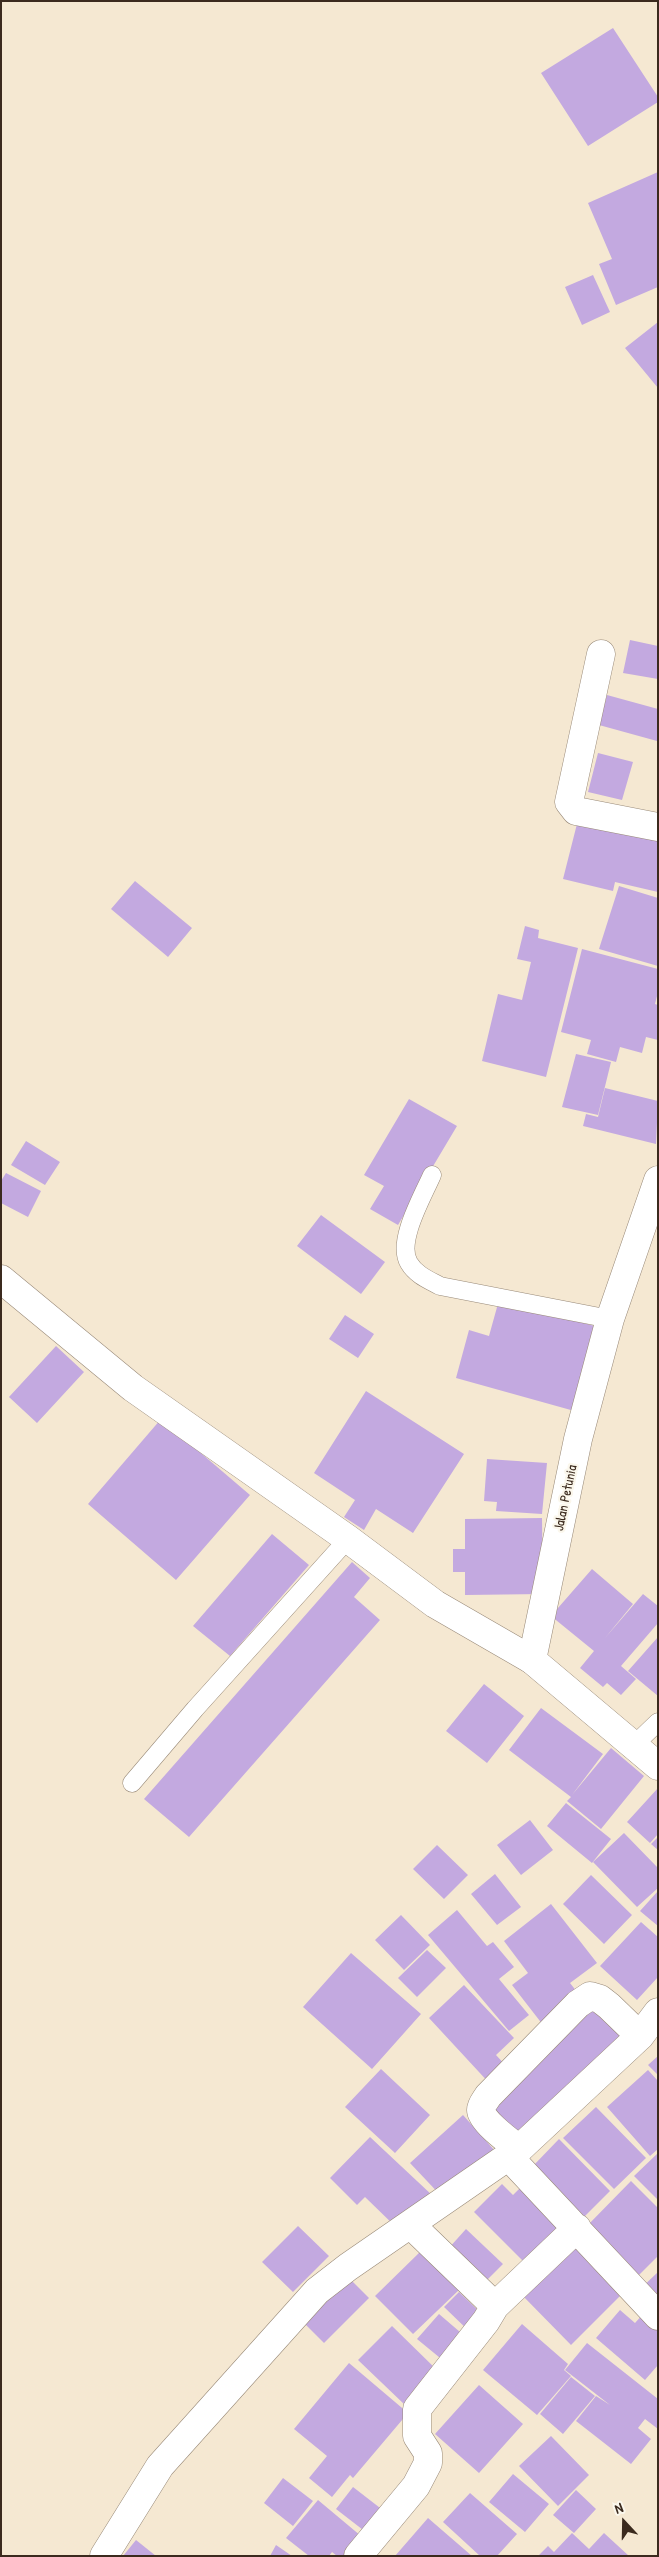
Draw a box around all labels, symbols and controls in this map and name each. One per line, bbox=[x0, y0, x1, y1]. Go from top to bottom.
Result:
street label: Jalan Petunia bbox=[551, 1463, 581, 1533]
north arrow bbox=[599, 2497, 649, 2547]
text: N bbox=[612, 2497, 625, 2518]

